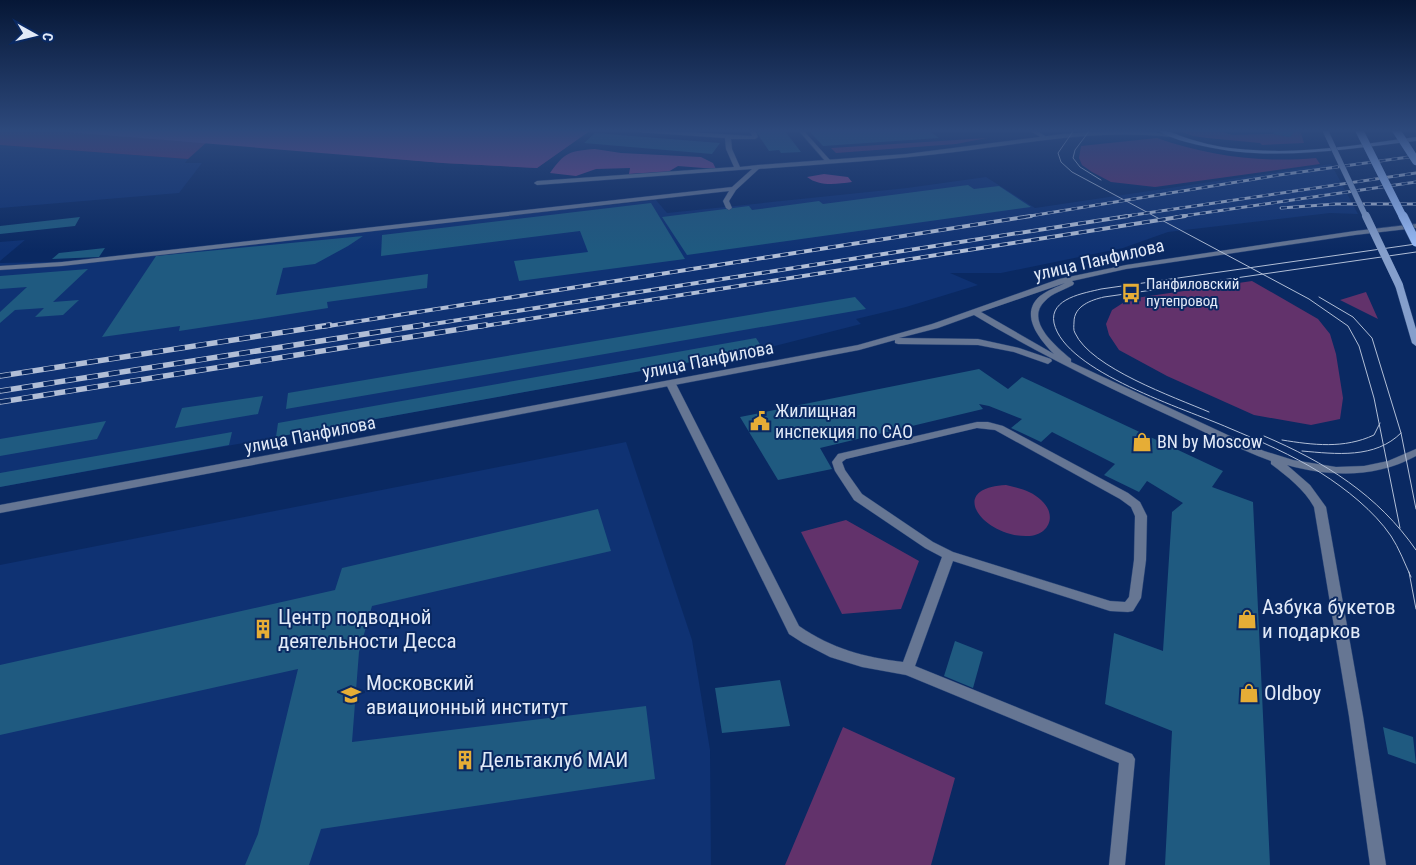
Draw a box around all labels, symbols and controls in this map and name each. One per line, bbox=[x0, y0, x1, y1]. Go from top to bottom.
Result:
north arrow bbox=[10, 10, 60, 60]
text: С bbox=[39, 32, 56, 42]
street label: улица Панфилова bbox=[1032, 234, 1166, 285]
place label: Панфиловский путепровод bbox=[1146, 275, 1239, 310]
bus stop icon: Панфиловский путепровод bbox=[1120, 282, 1142, 304]
street label: улица Панфилова bbox=[641, 337, 775, 383]
place label: Жилищная инспекция по САО bbox=[775, 400, 913, 442]
public building icon: Жилищная инспекция по САО bbox=[749, 410, 771, 432]
street label: улица Панфилова bbox=[243, 412, 377, 458]
shop icon: BN by Moscow bbox=[1131, 431, 1153, 453]
place label: BN by Moscow bbox=[1157, 431, 1263, 452]
place label: Азбука букетов и подарков bbox=[1262, 595, 1396, 643]
place label: Центр подводной деятельности Десса bbox=[278, 605, 457, 653]
shop icon: Азбука букетов и подарков bbox=[1236, 608, 1258, 630]
building icon: Центр подводной деятельности Десса bbox=[252, 618, 274, 640]
place label: Московский авиационный институт bbox=[366, 671, 568, 719]
place label: Oldboy bbox=[1264, 681, 1322, 705]
shop icon: Oldboy bbox=[1238, 682, 1260, 704]
school or university icon: Московский авиационный институт bbox=[340, 684, 362, 706]
place label: Дельтаклуб МАИ bbox=[480, 748, 628, 772]
building icon: Дельтаклуб МАИ bbox=[454, 749, 476, 771]

